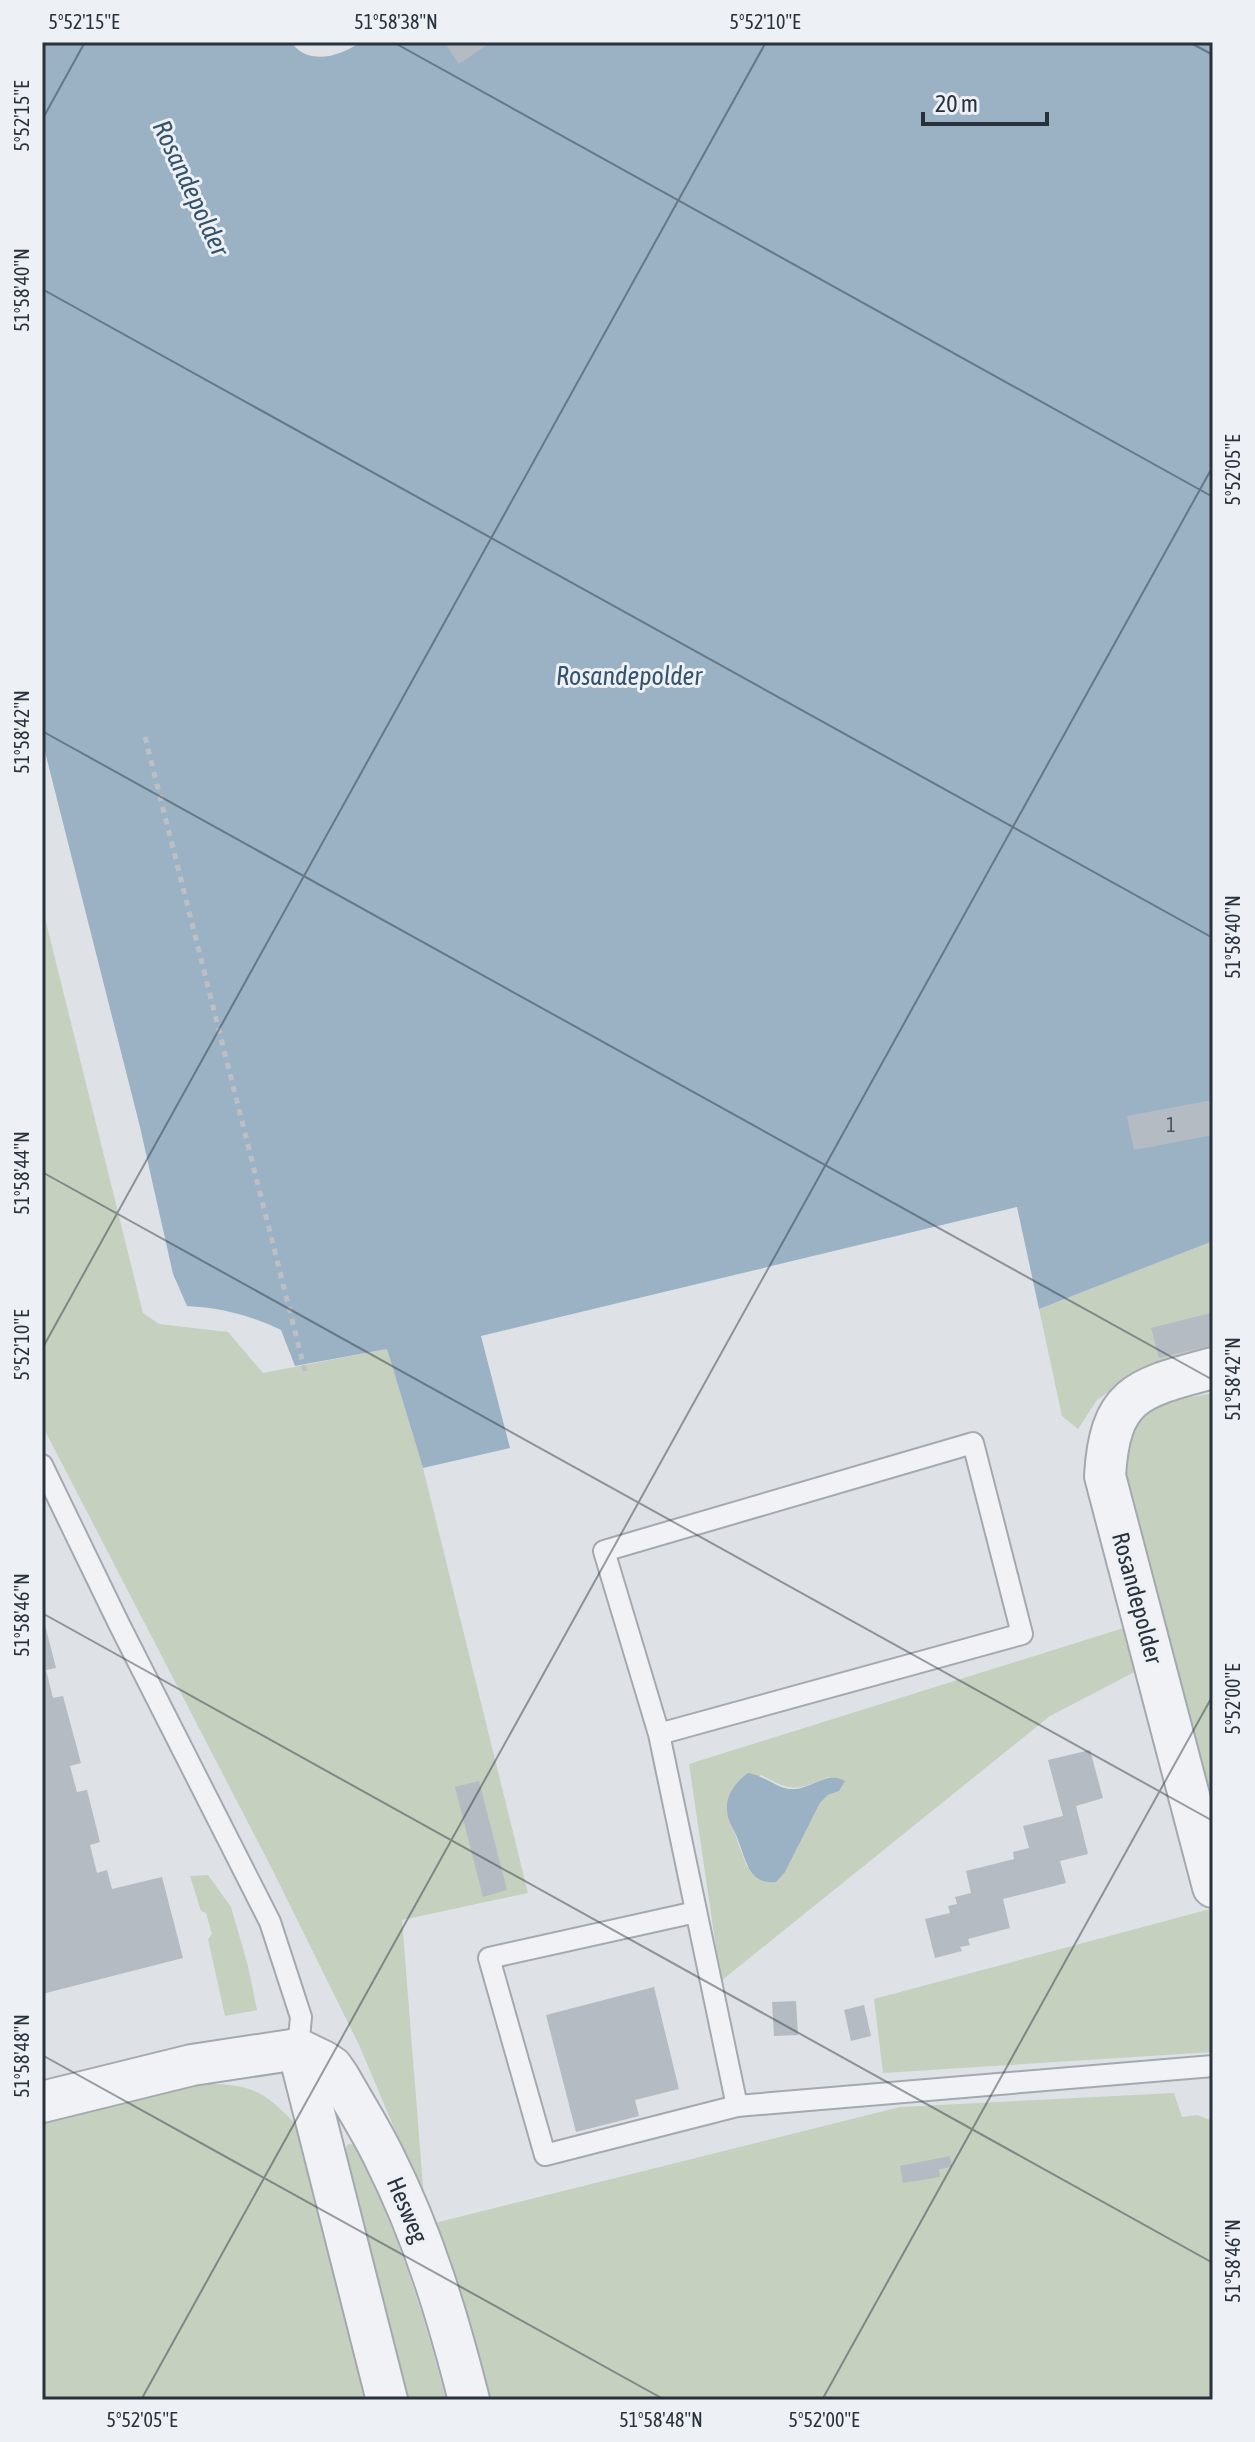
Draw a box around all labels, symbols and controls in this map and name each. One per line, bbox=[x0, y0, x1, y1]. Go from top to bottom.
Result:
text: 5°52'15"E bbox=[49, 10, 120, 33]
text: 51°58'38"N bbox=[354, 10, 438, 33]
text: 5°52'10"E bbox=[730, 10, 801, 33]
scale bar bbox=[923, 76, 1047, 126]
text: 5°52'15"E bbox=[10, 80, 33, 151]
text: 20 m bbox=[935, 90, 978, 117]
water label: Rosandepolder bbox=[147, 115, 236, 262]
text: 51°58'40"N bbox=[10, 248, 33, 332]
text: 5°52'05"E bbox=[1221, 434, 1244, 505]
water label: Rosandepolder bbox=[556, 661, 703, 691]
text: 51°58'42"N bbox=[10, 690, 33, 774]
text: 51°58'40"N bbox=[1221, 895, 1244, 979]
house number: 1 bbox=[1166, 1113, 1176, 1136]
text: 51°58'44"N bbox=[10, 1131, 33, 1215]
text: 5°52'10"E bbox=[10, 1309, 33, 1380]
text: 51°58'42"N bbox=[1221, 1337, 1244, 1421]
street label: Rosandepolder bbox=[1107, 1529, 1168, 1667]
text: 51°58'46"N bbox=[10, 1573, 33, 1657]
text: 5°52'00"E bbox=[1221, 1663, 1244, 1734]
text: 51°58'48"N bbox=[10, 2014, 33, 2098]
street label: Hesweg bbox=[382, 2173, 434, 2247]
text: 51°58'46"N bbox=[1221, 2219, 1244, 2303]
text: 5°52'05"E bbox=[107, 2408, 178, 2431]
text: 51°58'48"N bbox=[619, 2408, 703, 2431]
text: 5°52'00"E bbox=[789, 2408, 860, 2431]

